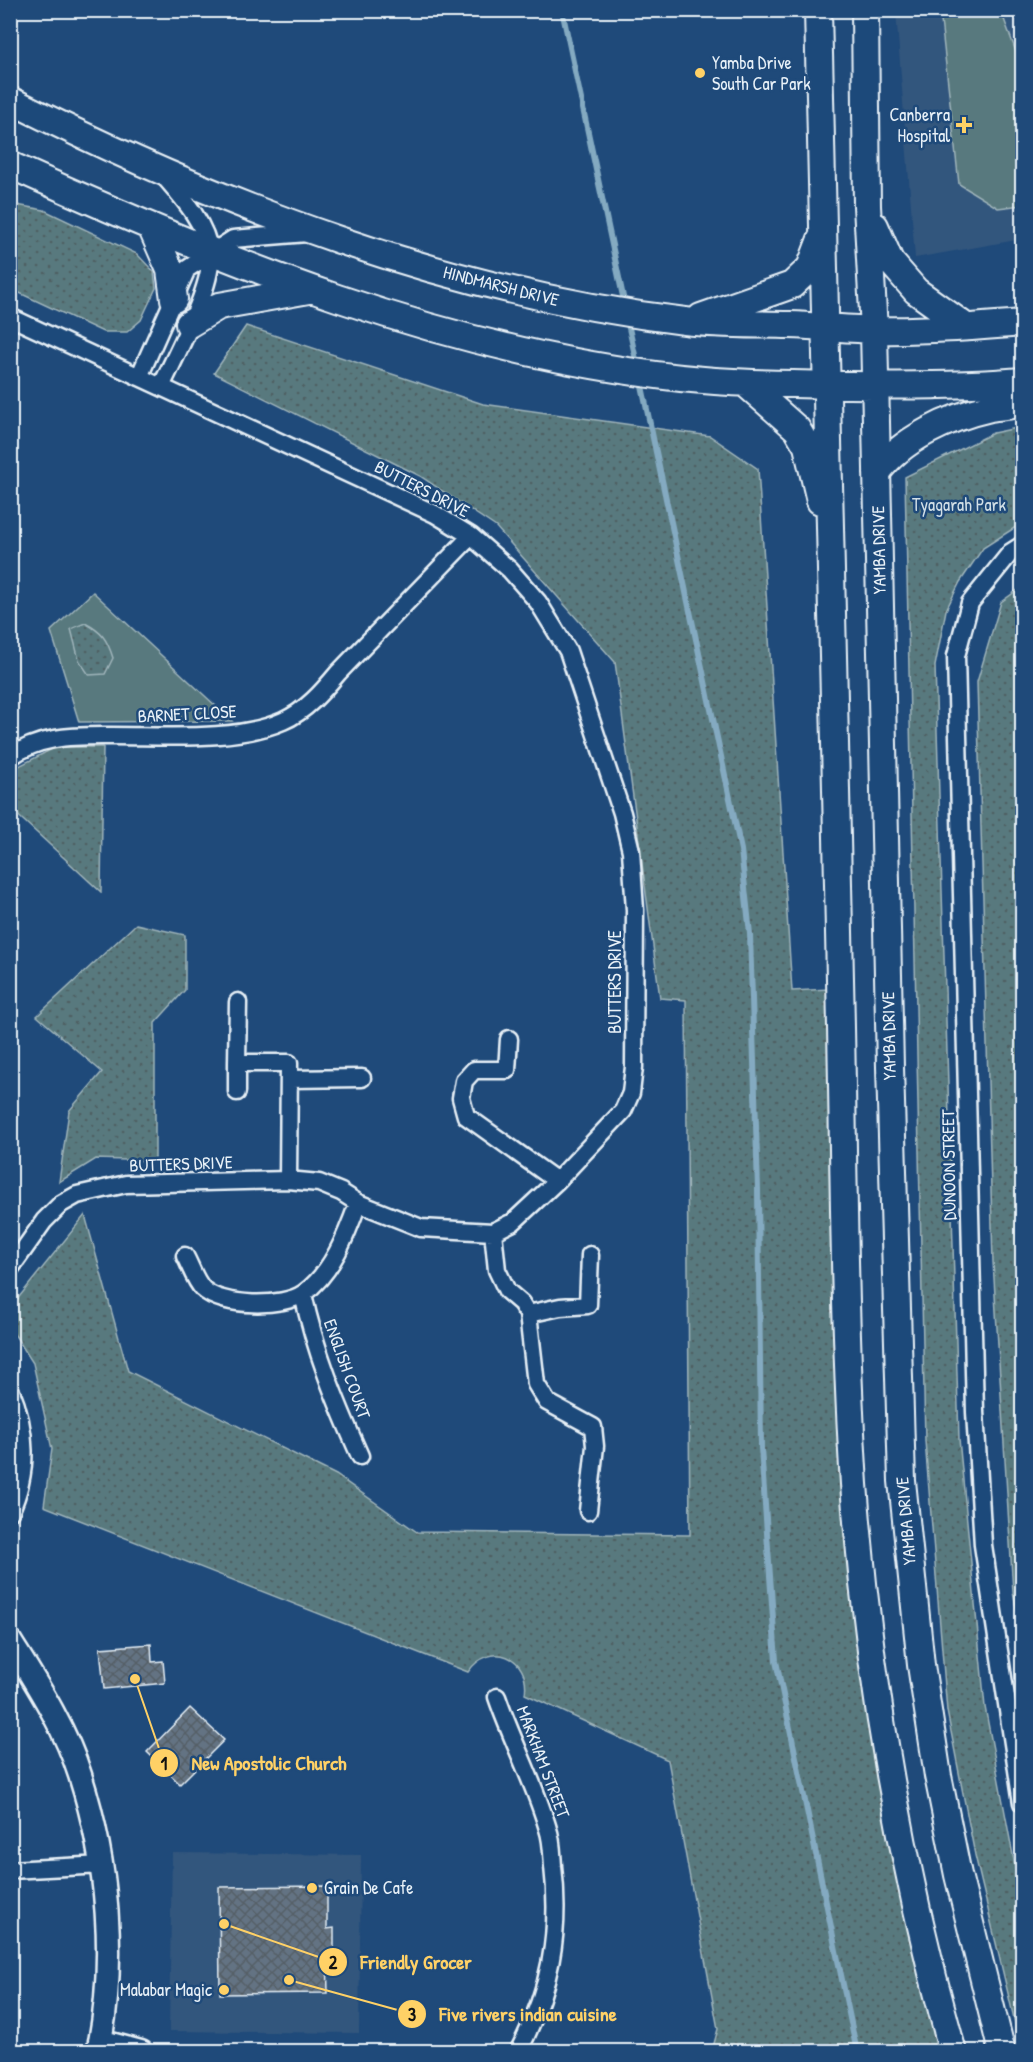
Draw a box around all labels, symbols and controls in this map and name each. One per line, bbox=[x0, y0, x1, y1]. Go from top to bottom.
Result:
place label: Yamba Drive South Car Park bbox=[712, 50, 811, 96]
marker: Yamba Drive South Car Park bbox=[693, 66, 707, 80]
place label: Canberra Hospital bbox=[889, 102, 950, 148]
marker: Canberra Hospital bbox=[955, 116, 973, 134]
street label: HINDMARSH DRIVE bbox=[441, 259, 562, 312]
street label: BUTTERS DRIVE bbox=[370, 454, 474, 523]
park label: Tyagarah Park bbox=[912, 492, 1007, 517]
street label: YAMBA DRIVE bbox=[865, 505, 892, 594]
street label: BARNET CLOSE bbox=[137, 698, 237, 729]
street label: BUTTERS DRIVE bbox=[602, 930, 627, 1034]
street label: YAMBA DRIVE bbox=[875, 991, 902, 1080]
street label: DUNOON STREET bbox=[935, 1109, 962, 1221]
street label: BUTTERS DRIVE bbox=[129, 1149, 233, 1178]
street label: ENGLISH COURT bbox=[318, 1316, 377, 1423]
street label: YAMBA DRIVE bbox=[889, 1476, 922, 1566]
street label: MARKHAM STREET bbox=[511, 1702, 577, 1822]
callout: New Apostolic Church bbox=[149, 1744, 358, 1782]
text: New Apostolic Church bbox=[192, 1749, 347, 1777]
text: 1 bbox=[161, 1751, 168, 1776]
place label: Grain De Cafe bbox=[324, 1875, 413, 1900]
marker: Grain De Cafe bbox=[305, 1881, 319, 1895]
callout: Friendly Grocer bbox=[318, 1943, 484, 1981]
text: Friendly Grocer bbox=[359, 1948, 472, 1976]
text: 2 bbox=[329, 1950, 338, 1975]
place label: Malabar Magic bbox=[120, 1977, 212, 2002]
marker: Malabar Magic bbox=[217, 1983, 231, 1997]
callout: Five rivers indian cuisine bbox=[397, 1995, 629, 2033]
text: Five rivers indian cuisine bbox=[438, 2000, 617, 2027]
text: 3 bbox=[408, 2002, 416, 2027]

